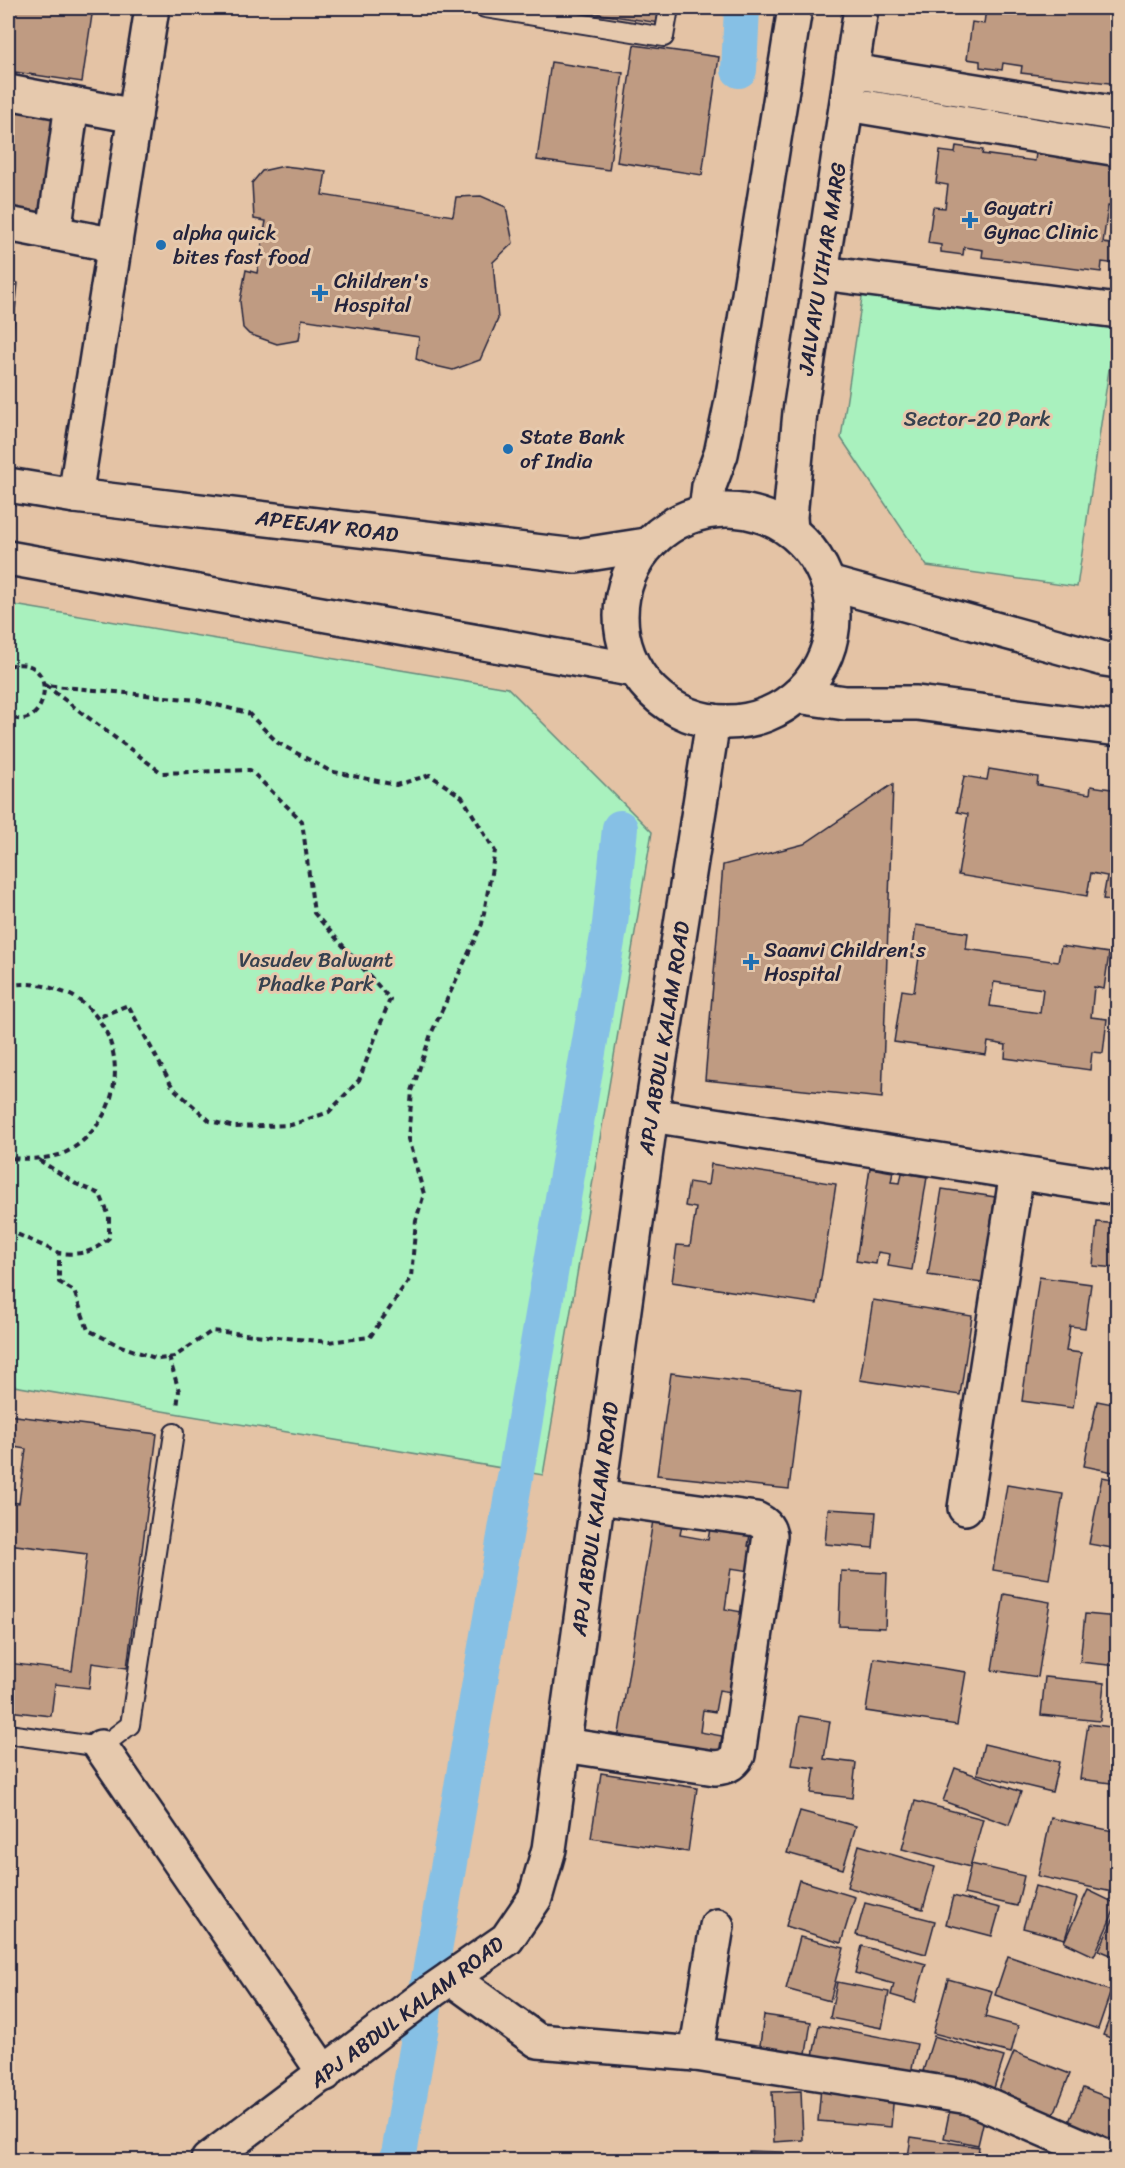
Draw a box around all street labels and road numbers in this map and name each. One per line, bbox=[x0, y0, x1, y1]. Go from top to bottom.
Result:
street label: JALVAYU VIHAR MARG bbox=[786, 160, 858, 379]
street label: APEEJAY ROAD bbox=[253, 498, 401, 554]
street label: APJ ABDUL KALAM ROAD bbox=[627, 918, 701, 1158]
street label: APJ ABDUL KALAM ROAD bbox=[560, 1399, 630, 1639]
street label: APJ ABDUL KALAM ROAD bbox=[301, 1926, 513, 2099]

